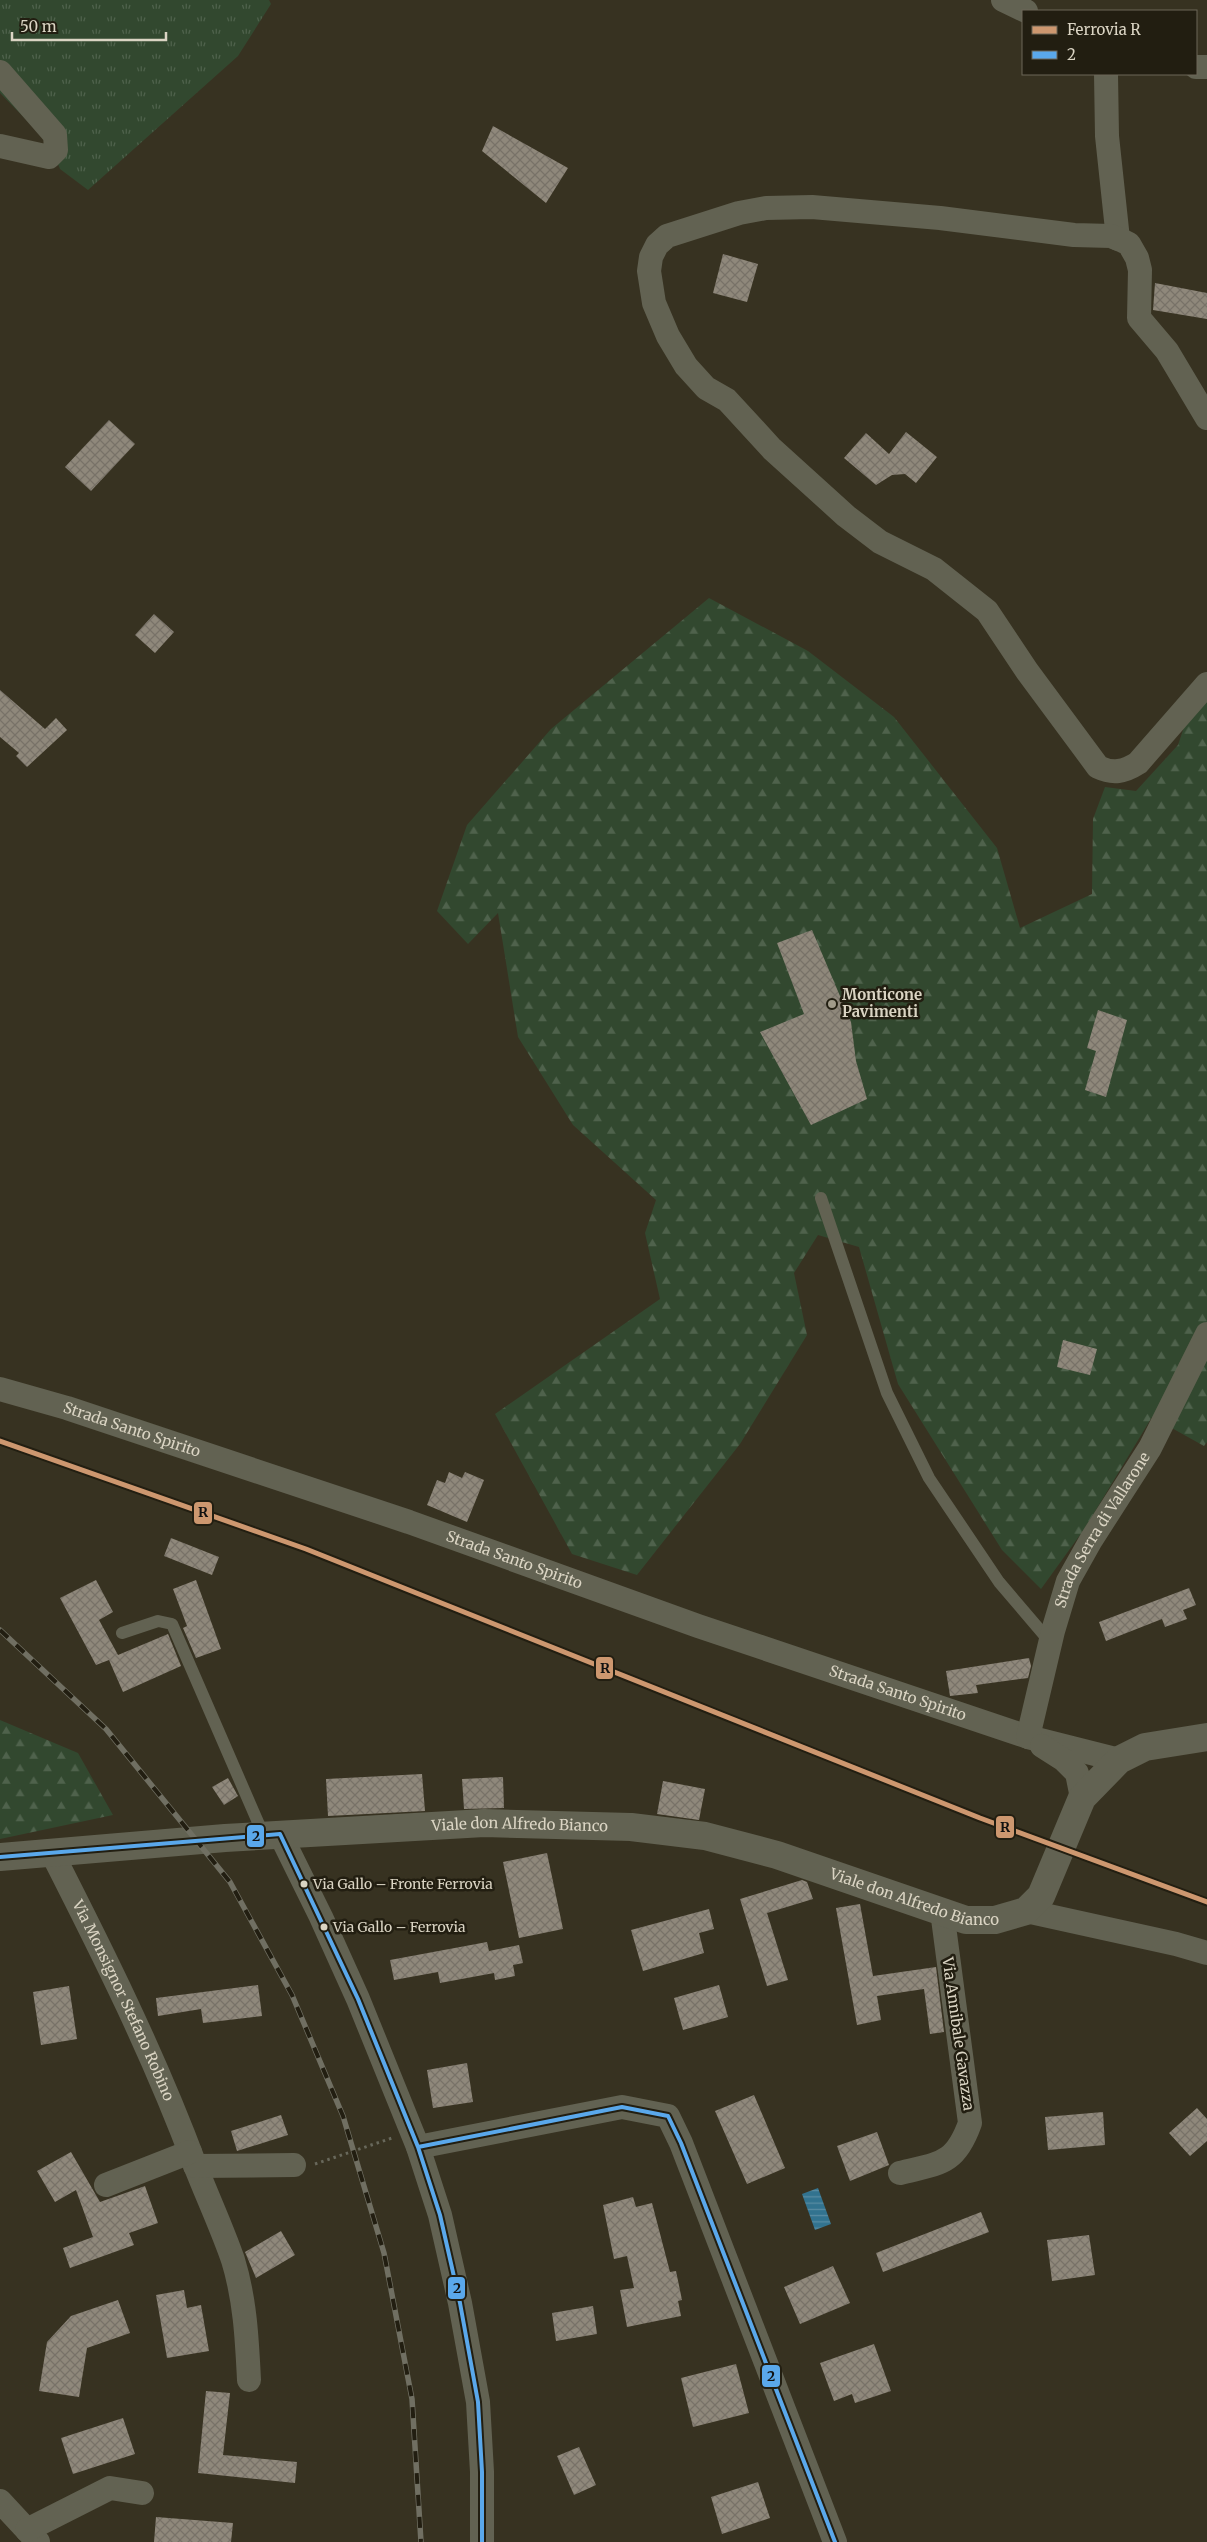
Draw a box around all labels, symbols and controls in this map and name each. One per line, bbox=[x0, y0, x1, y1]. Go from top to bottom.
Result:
scale bar bbox=[12, 10, 166, 42]
legend bbox=[1022, 10, 1197, 75]
text: 50 m bbox=[20, 17, 57, 36]
text: Ferrovia R bbox=[1067, 20, 1141, 39]
text: 2 bbox=[1067, 45, 1076, 64]
place label: Monticone Pavimenti bbox=[842, 985, 922, 1021]
marker: Monticone Pavimenti bbox=[826, 998, 838, 1010]
street label: Strada Santo Spirito bbox=[61, 1397, 203, 1461]
street label: Strada Serra di Vallarone bbox=[1050, 1448, 1154, 1610]
line badge: R bbox=[193, 1501, 213, 1525]
text: R bbox=[198, 1503, 209, 1521]
street label: Strada Santo Spirito bbox=[444, 1526, 585, 1593]
line badge: R bbox=[595, 1656, 614, 1680]
text: R bbox=[600, 1659, 611, 1677]
street label: Strada Santo Spirito bbox=[827, 1661, 969, 1725]
street label: Viale don Alfredo Bianco bbox=[430, 1813, 609, 1835]
line badge: R bbox=[995, 1815, 1015, 1839]
text: R bbox=[1000, 1818, 1011, 1836]
line badge: 2 bbox=[246, 1824, 265, 1848]
text: 2 bbox=[252, 1827, 260, 1845]
street label: Viale don Alfredo Bianco bbox=[826, 1864, 999, 1929]
place label: Via Gallo – Fronte Ferrovia bbox=[312, 1875, 493, 1893]
marker: Via Gallo – Fronte Ferrovia bbox=[299, 1879, 309, 1889]
street label: Via Monsignor Stefano Robino bbox=[68, 1896, 179, 2104]
place label: Via Gallo – Ferrovia bbox=[332, 1918, 466, 1936]
marker: Via Gallo – Ferrovia bbox=[319, 1922, 329, 1932]
street label: Via Annibale Gavazza bbox=[938, 1955, 979, 2112]
line badge: 2 bbox=[447, 2276, 466, 2300]
text: 2 bbox=[453, 2279, 461, 2297]
line badge: 2 bbox=[761, 2364, 781, 2388]
text: 2 bbox=[767, 2367, 775, 2385]

